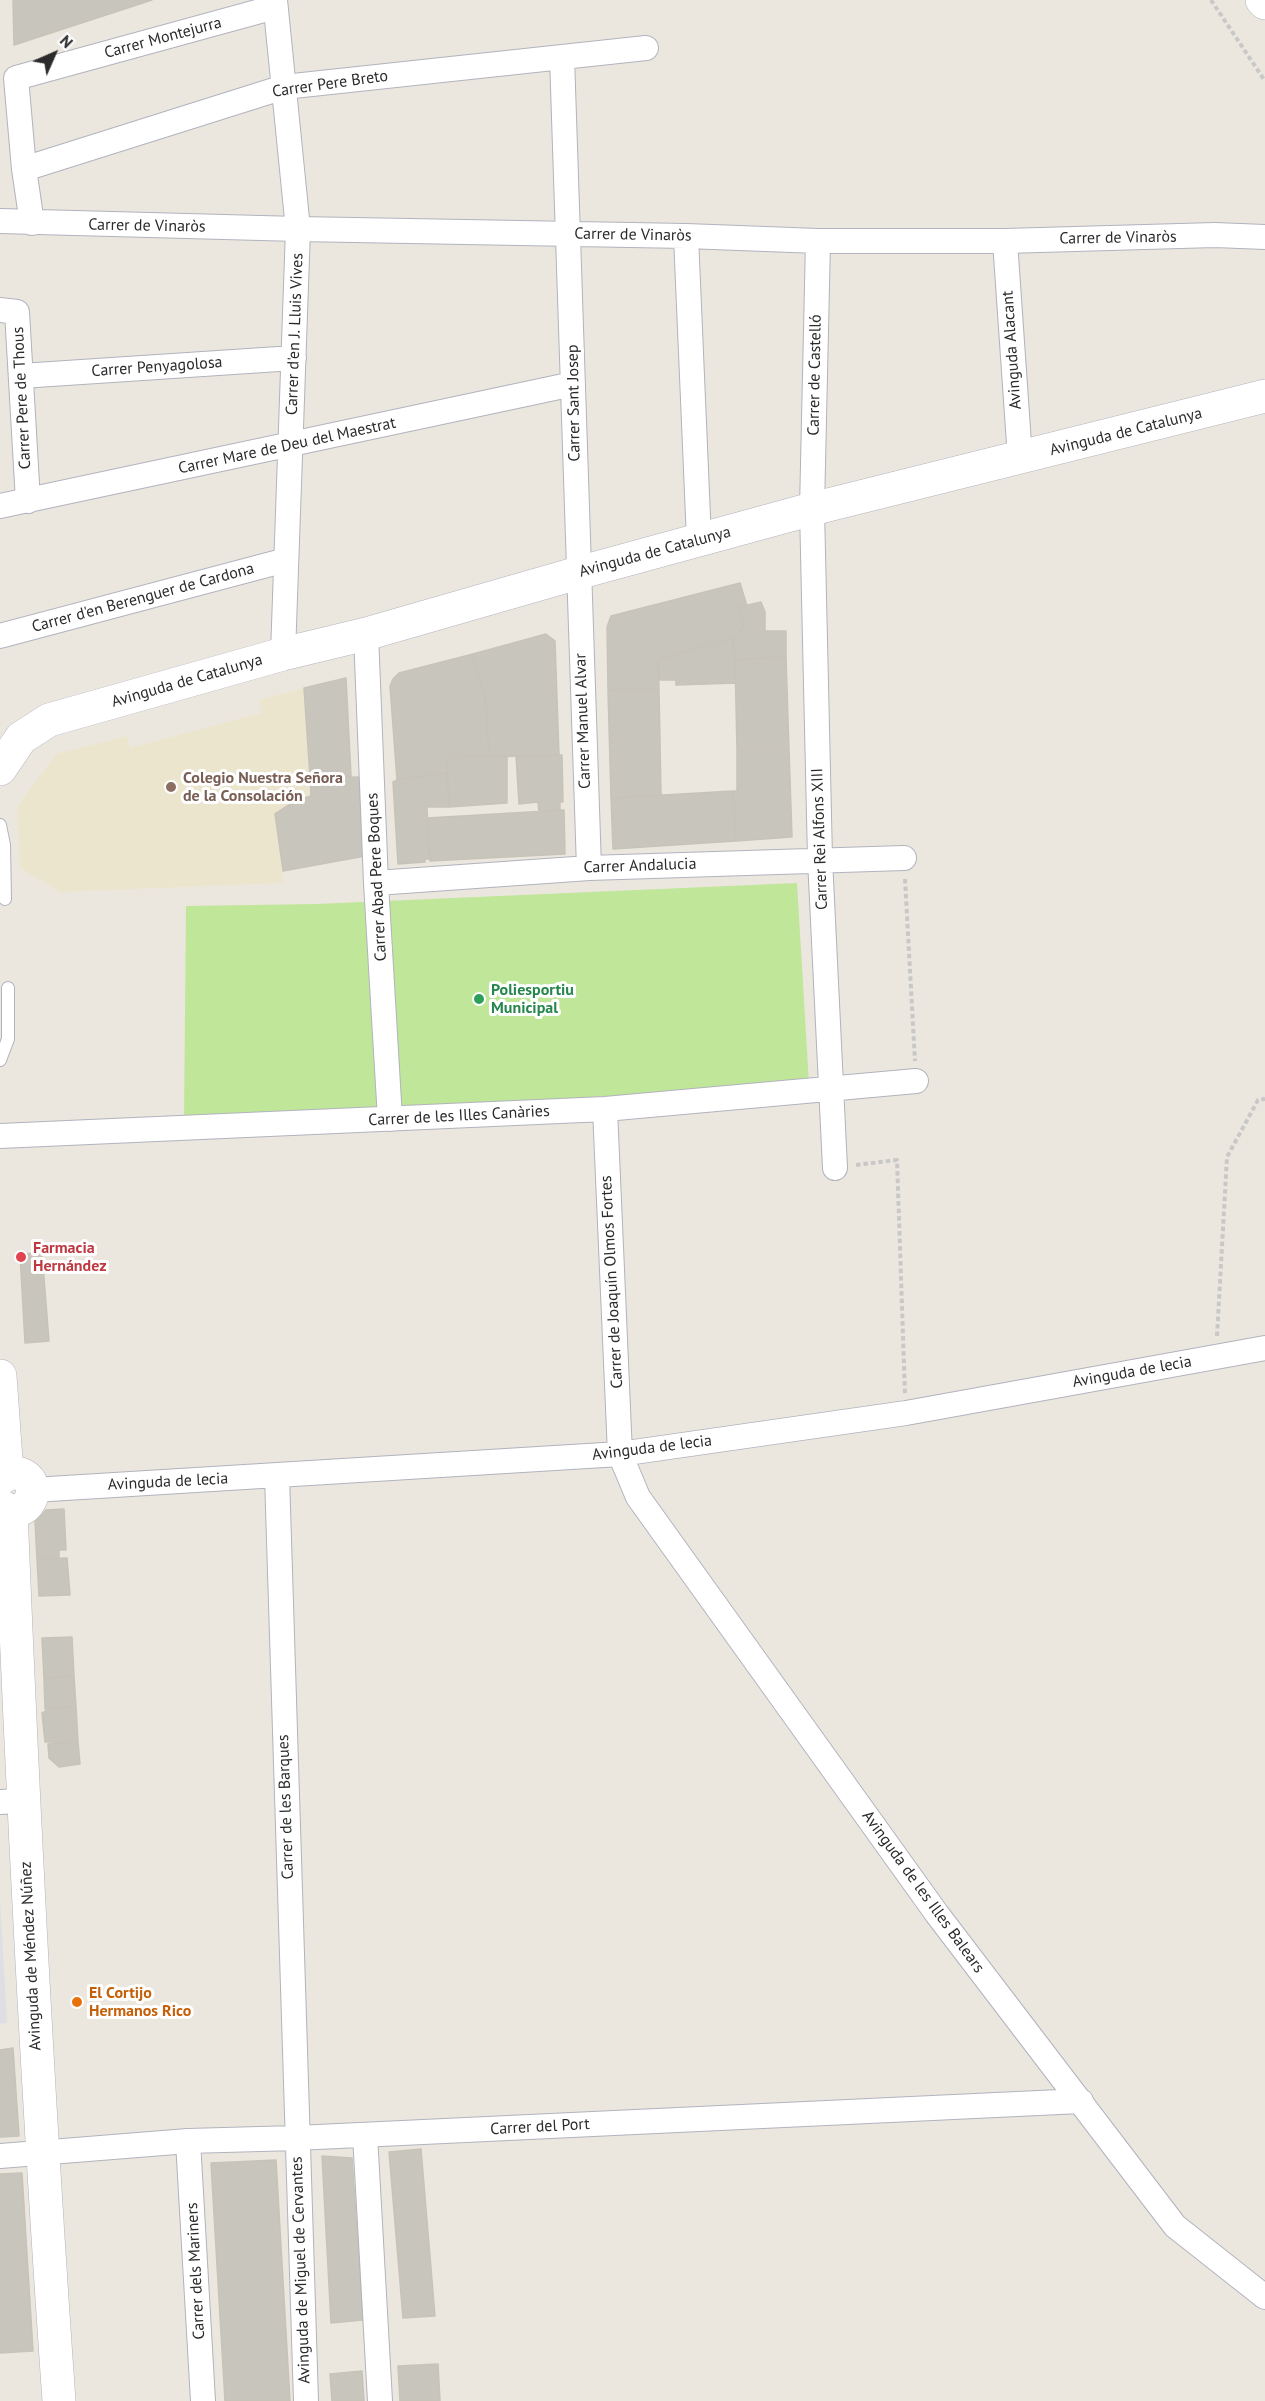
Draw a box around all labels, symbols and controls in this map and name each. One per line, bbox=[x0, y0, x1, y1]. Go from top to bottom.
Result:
street label: Carrer Montejurra bbox=[102, 13, 224, 63]
north arrow bbox=[24, 24, 84, 84]
text: N bbox=[56, 30, 78, 52]
street label: Carrer Pere Breto bbox=[271, 66, 389, 102]
street label: Carrer de Vinaròs bbox=[88, 215, 206, 237]
street label: Carrer de Vinaròs bbox=[574, 224, 692, 246]
street label: Carrer de Vinaròs bbox=[1059, 227, 1177, 249]
street label: Carrer d'en J. Lluis Vives bbox=[283, 253, 307, 415]
street label: Avinguda Alacant bbox=[998, 290, 1026, 410]
street label: Carrer de Castelló bbox=[804, 314, 826, 436]
street label: Carrer Pere de Thous bbox=[9, 326, 35, 470]
street label: Carrer Sant Josep bbox=[563, 344, 585, 462]
street label: Carrer Penyagolosa bbox=[91, 353, 223, 381]
street label: Avinguda de Catalunya bbox=[1048, 404, 1204, 460]
street label: Carrer Mare de Deu del Maestrat bbox=[177, 414, 397, 478]
street label: Avinguda de Catalunya bbox=[577, 523, 733, 581]
street label: Carrer d'en Berenguer de Cardona bbox=[30, 559, 256, 637]
street label: Avinguda de Catalunya bbox=[109, 650, 265, 712]
street label: Carrer Manuel Alvar bbox=[571, 653, 595, 789]
place label: Colegio Nuestra Señora de la Consolación bbox=[183, 768, 343, 806]
street label: Carrer Rei Alfons XIII bbox=[808, 768, 832, 910]
marker: Colegio Nuestra Señora de la Consolación bbox=[164, 780, 178, 794]
street label: Carrer Abad Pere Boques bbox=[363, 792, 391, 962]
street label: Carrer Andalucia bbox=[583, 854, 697, 878]
place label: Poliesportiu Municipal bbox=[491, 980, 574, 1018]
marker: Poliesportiu Municipal bbox=[472, 992, 486, 1006]
street label: Carrer de les Illes Canàries bbox=[368, 1102, 550, 1130]
street label: Carrer de Joaquín Olmos Fortes bbox=[597, 1175, 627, 1389]
place label: Farmacia Hernández bbox=[33, 1238, 107, 1276]
marker: Farmacia Hernández bbox=[14, 1250, 28, 1264]
street label: Avinguda de lecia bbox=[1071, 1352, 1193, 1392]
street label: Avinguda de lecia bbox=[591, 1431, 713, 1465]
street label: Avinguda de lecia bbox=[107, 1469, 229, 1495]
street label: Carrer de les Barques bbox=[274, 1734, 298, 1880]
street label: Avinguda de les Illes Balears bbox=[858, 1807, 988, 1977]
street label: Avinguda de Méndez Núñez bbox=[16, 1861, 46, 2051]
place label: El Cortijo Hermanos Rico bbox=[89, 1983, 191, 2021]
marker: El Cortijo Hermanos Rico bbox=[70, 1995, 84, 2009]
street label: Carrer del Port bbox=[490, 2115, 590, 2139]
street label: Avinguda de Miguel de Cervantes bbox=[287, 2156, 315, 2384]
street label: Carrer dels Mariners bbox=[183, 2202, 209, 2340]

